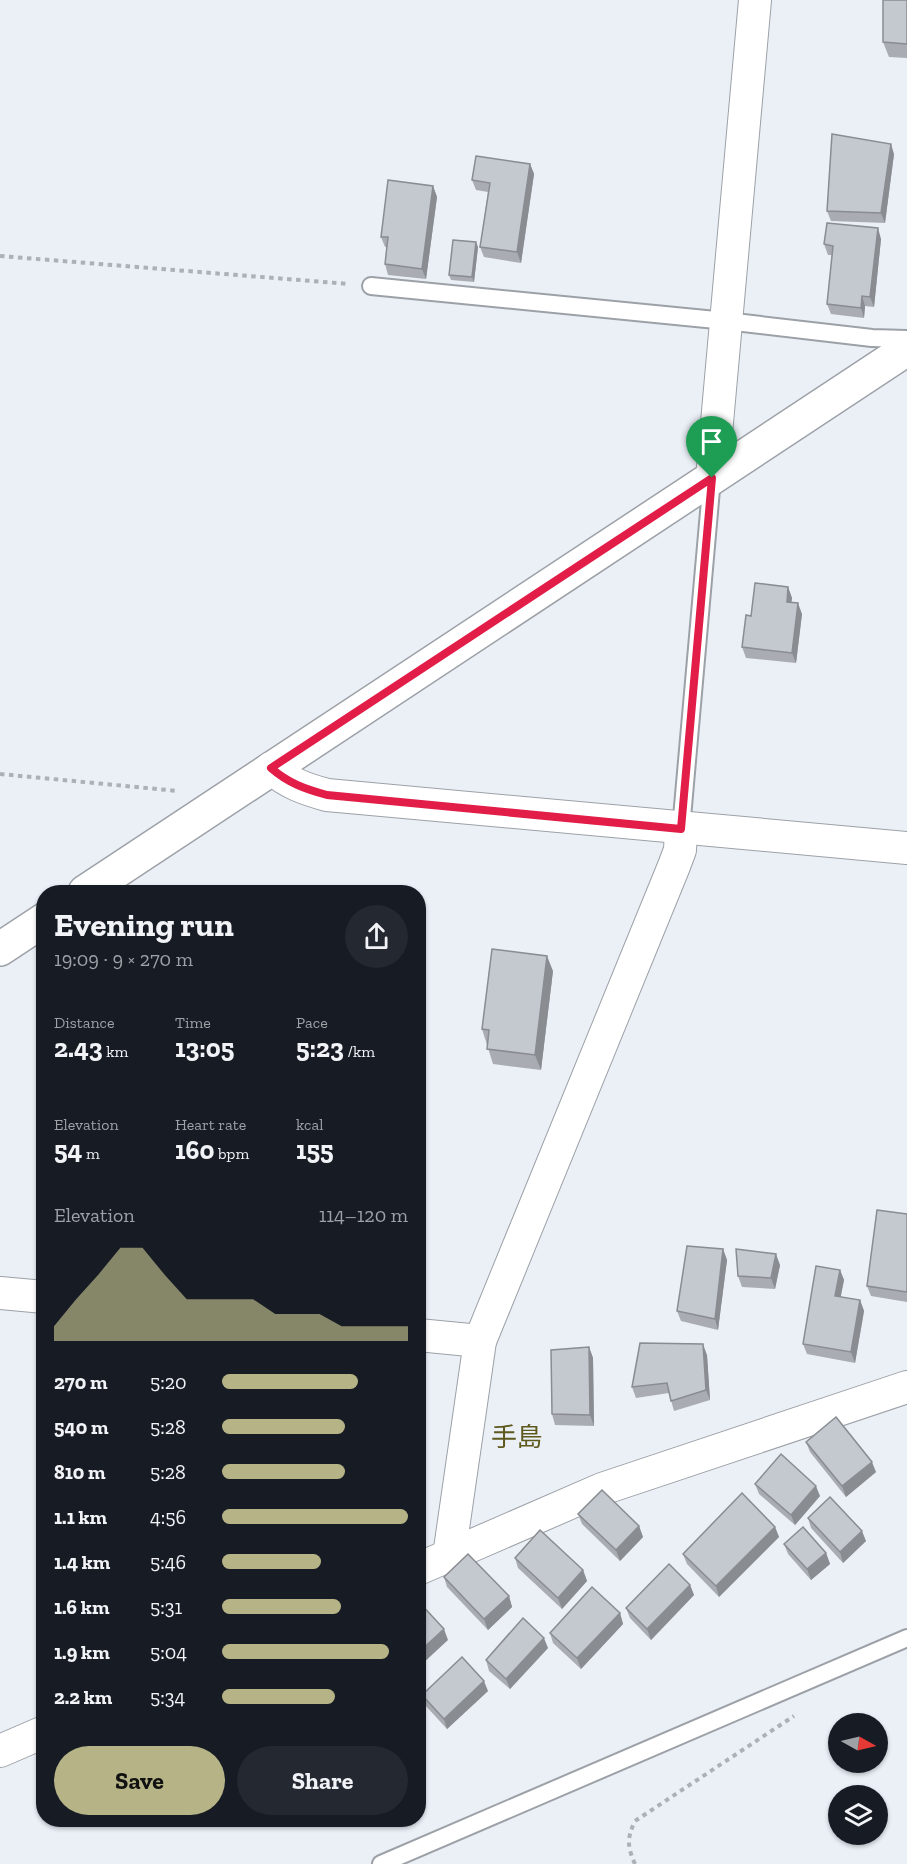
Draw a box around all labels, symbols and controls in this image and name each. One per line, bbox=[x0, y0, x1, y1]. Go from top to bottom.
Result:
pin bbox=[686, 416, 737, 478]
icon: arrive bbox=[695, 425, 728, 458]
text: Evening run bbox=[54, 905, 234, 944]
button: share bbox=[345, 905, 408, 968]
text: 19:09 · 9 × 270 m bbox=[54, 947, 193, 971]
text: Distance bbox=[54, 1013, 115, 1032]
text: Time bbox=[175, 1013, 211, 1032]
text: Pace bbox=[296, 1013, 328, 1032]
text: 2.43 bbox=[54, 1032, 103, 1064]
text: 13:05 bbox=[175, 1032, 234, 1064]
text: 5:23 bbox=[296, 1032, 344, 1064]
text: km bbox=[103, 1042, 128, 1061]
text: /km bbox=[344, 1042, 375, 1061]
text: Elevation bbox=[54, 1115, 119, 1134]
text: Heart rate bbox=[175, 1115, 246, 1134]
text: kcal bbox=[296, 1115, 323, 1134]
text: 54 bbox=[54, 1134, 82, 1166]
text: 160 bbox=[175, 1134, 214, 1166]
text: 155 bbox=[296, 1134, 334, 1166]
text: m bbox=[82, 1144, 100, 1163]
text: bpm bbox=[214, 1144, 249, 1163]
text: Elevation bbox=[54, 1203, 135, 1227]
text: 114–120 m bbox=[319, 1203, 408, 1227]
text: 270 m bbox=[54, 1370, 107, 1394]
text: 5:20 bbox=[150, 1370, 187, 1394]
text: 540 m bbox=[54, 1415, 109, 1439]
text: 5:28 bbox=[150, 1415, 186, 1439]
district label: 手島 bbox=[491, 1421, 543, 1453]
text: 810 m bbox=[54, 1460, 106, 1484]
text: 5:28 bbox=[150, 1460, 186, 1484]
text: 1.1 km bbox=[54, 1505, 107, 1529]
text: 4:56 bbox=[150, 1505, 186, 1529]
text: 1.4 km bbox=[54, 1550, 110, 1574]
text: 5:46 bbox=[150, 1550, 186, 1574]
text: 1.6 km bbox=[54, 1595, 109, 1619]
text: 5:31 bbox=[150, 1595, 182, 1619]
text: 1.9 km bbox=[54, 1640, 110, 1664]
text: 5:04 bbox=[150, 1640, 187, 1664]
text: 2.2 km bbox=[54, 1685, 112, 1709]
text: 5:34 bbox=[150, 1685, 185, 1709]
north arrow bbox=[828, 1713, 888, 1773]
map controls bbox=[828, 1713, 888, 1845]
button: Save bbox=[54, 1746, 225, 1815]
button: Share bbox=[237, 1746, 408, 1815]
button: layers bbox=[828, 1785, 888, 1845]

